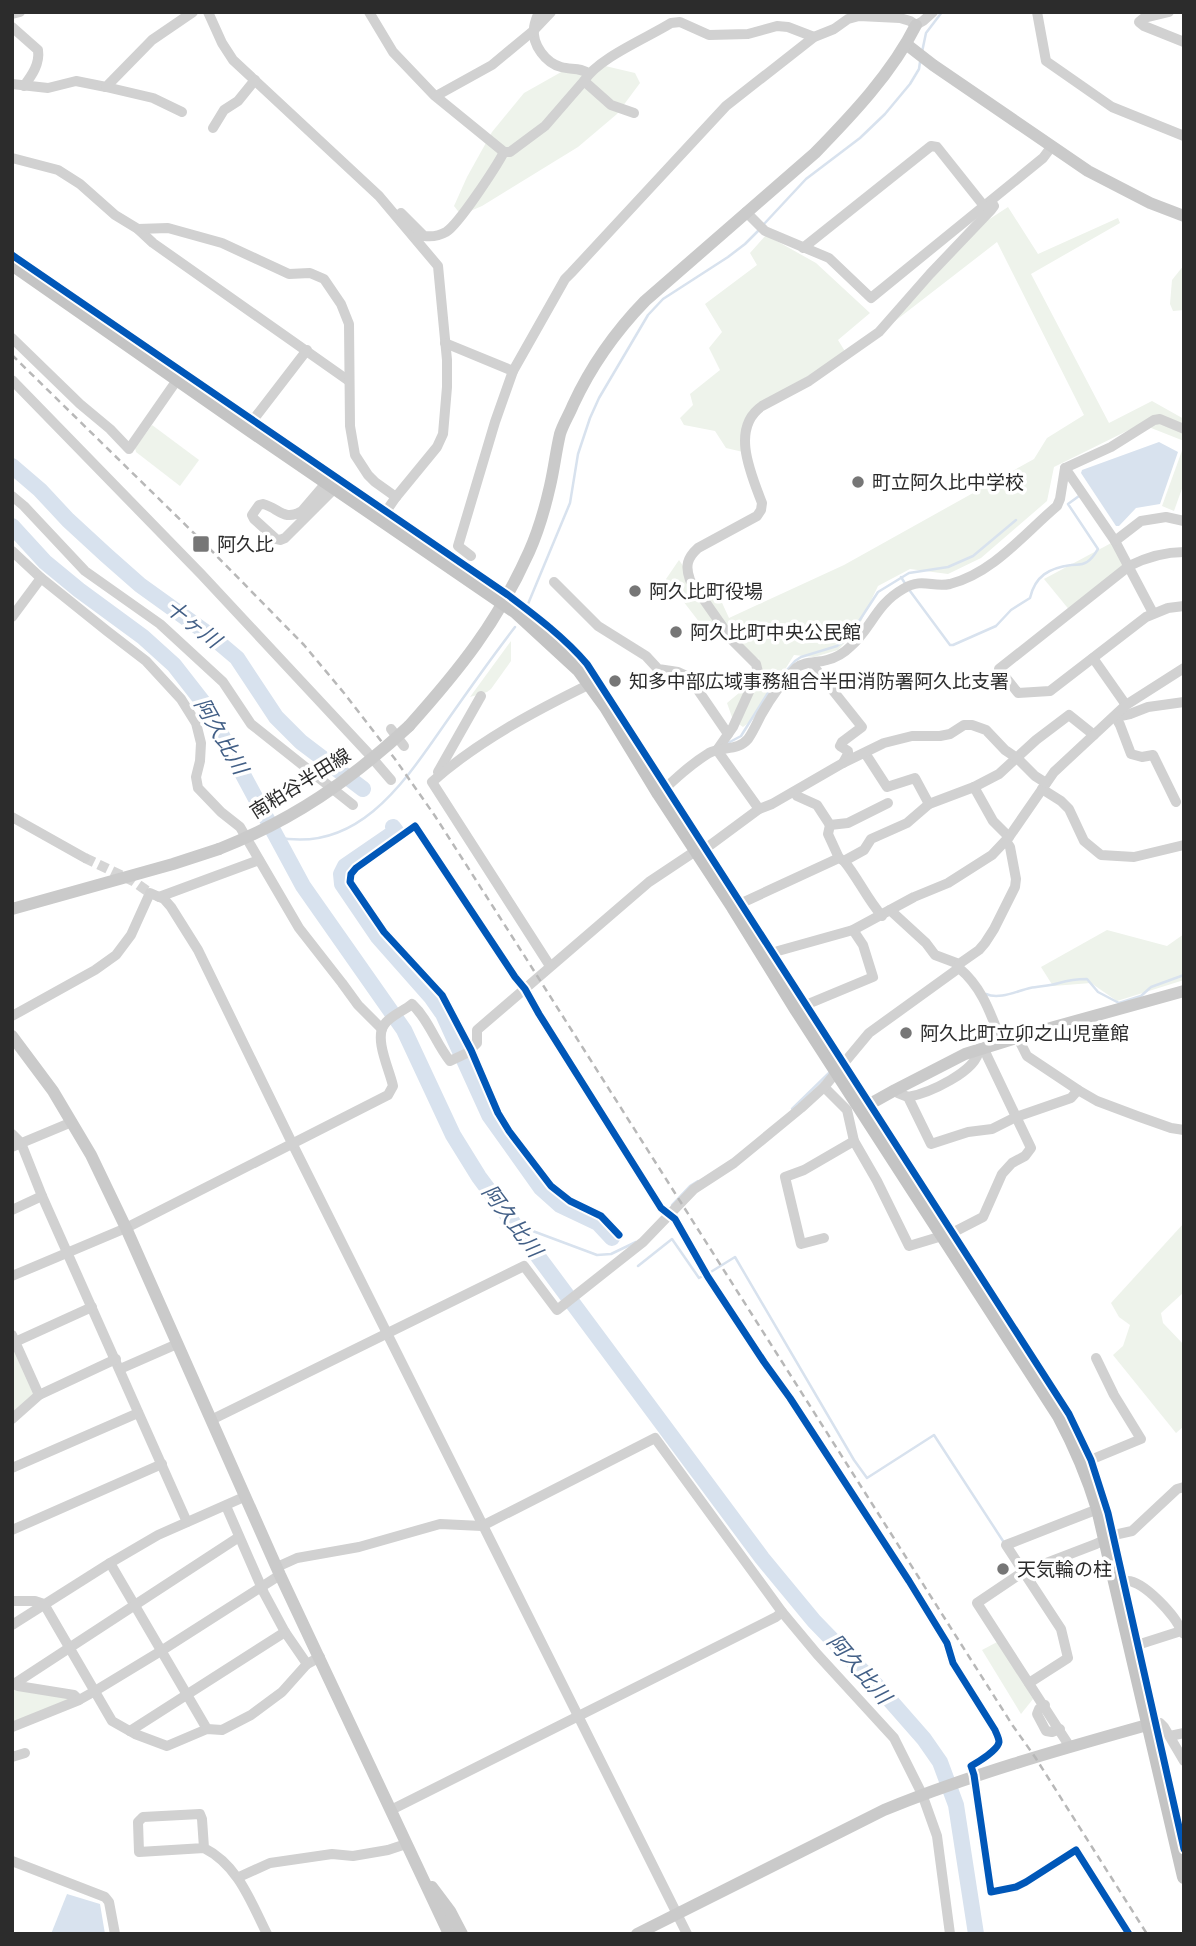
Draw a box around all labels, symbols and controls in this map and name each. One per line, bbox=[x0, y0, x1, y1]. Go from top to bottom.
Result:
place label: 町立阿久比中学校 bbox=[872, 472, 1024, 493]
marker: 町立阿久比中学校 bbox=[850, 474, 866, 490]
marker: 阿久比 bbox=[191, 534, 211, 554]
place label: 阿久比 bbox=[217, 534, 274, 555]
place label: 阿久比町役場 bbox=[649, 581, 763, 602]
marker: 阿久比町役場 bbox=[627, 583, 643, 599]
water label: 十ヶ川 bbox=[161, 595, 227, 653]
place label: 阿久比町中央公民館 bbox=[690, 622, 861, 643]
marker: 阿久比町中央公民館 bbox=[668, 624, 684, 640]
place label: 知多中部広域事務組合半田消防署阿久比支署 bbox=[629, 671, 1009, 692]
marker: 知多中部広域事務組合半田消防署阿久比支署 bbox=[607, 673, 623, 689]
water label: 阿久比川 bbox=[190, 694, 253, 780]
street label: 南粕谷半田線 bbox=[246, 744, 354, 823]
place label: 阿久比町立卯之山児童館 bbox=[920, 1023, 1129, 1044]
marker: 阿久比町立卯之山児童館 bbox=[898, 1025, 914, 1041]
water label: 阿久比川 bbox=[478, 1180, 548, 1263]
place label: 天気輪の柱 bbox=[1017, 1559, 1112, 1580]
marker: 天気輪の柱 bbox=[995, 1561, 1011, 1577]
water label: 阿久比川 bbox=[823, 1629, 897, 1709]

